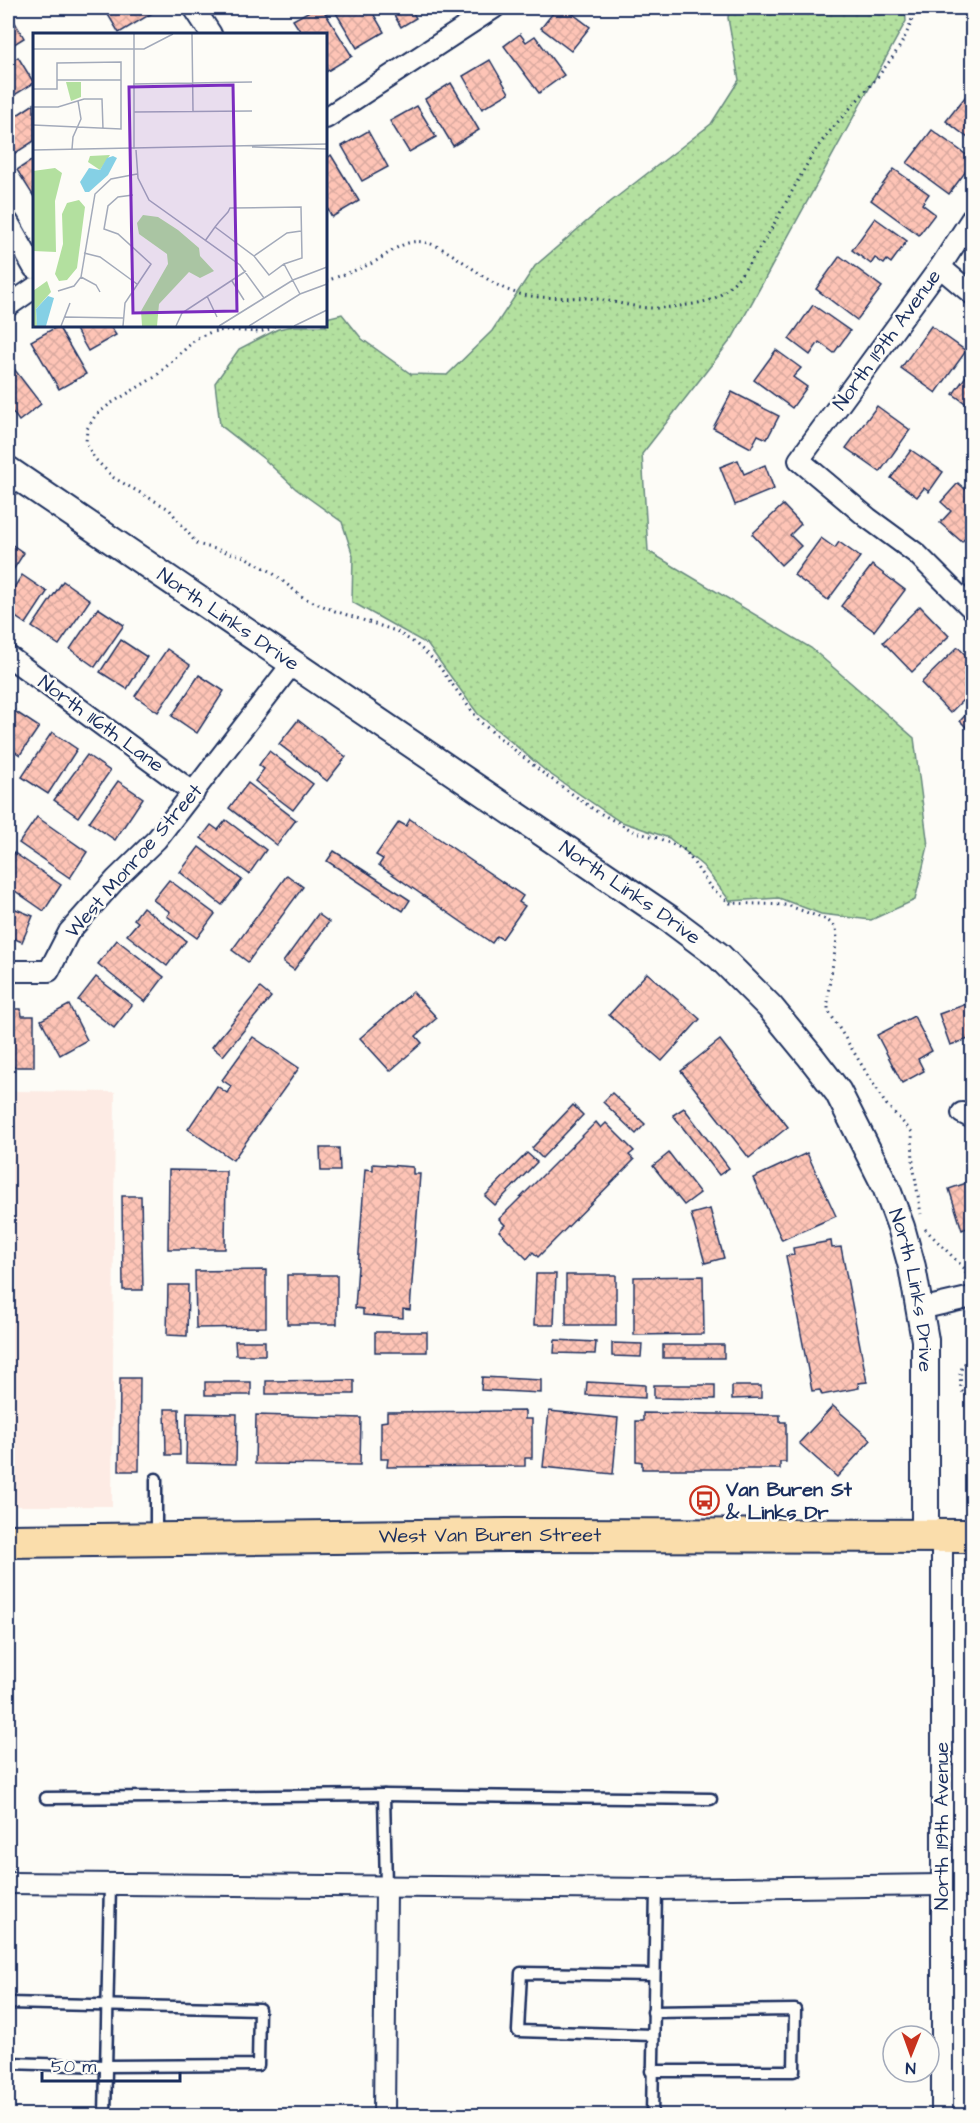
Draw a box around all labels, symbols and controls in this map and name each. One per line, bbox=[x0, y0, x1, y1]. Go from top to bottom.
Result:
inset map bbox=[33, 33, 327, 327]
street label: North 119th Avenue bbox=[826, 264, 948, 416]
street label: North Links Drive bbox=[151, 561, 305, 678]
street label: North 116th Lane bbox=[32, 669, 170, 779]
street label: West Monroe Street bbox=[59, 778, 209, 944]
street label: North Links Drive bbox=[554, 834, 707, 952]
street label: North Links Drive bbox=[881, 1205, 939, 1372]
place label: Van Buren St & Links Dr bbox=[725, 1476, 853, 1527]
bus stop icon: Van Buren St & Links Dr bbox=[689, 1485, 721, 1517]
street label: West Van Buren Street bbox=[379, 1521, 601, 1551]
street label: North 119th Avenue bbox=[928, 1742, 956, 1910]
north arrow bbox=[881, 2024, 941, 2084]
scale bar bbox=[42, 2045, 180, 2083]
text: 50 m bbox=[51, 2054, 96, 2079]
text: N bbox=[906, 2057, 916, 2079]

